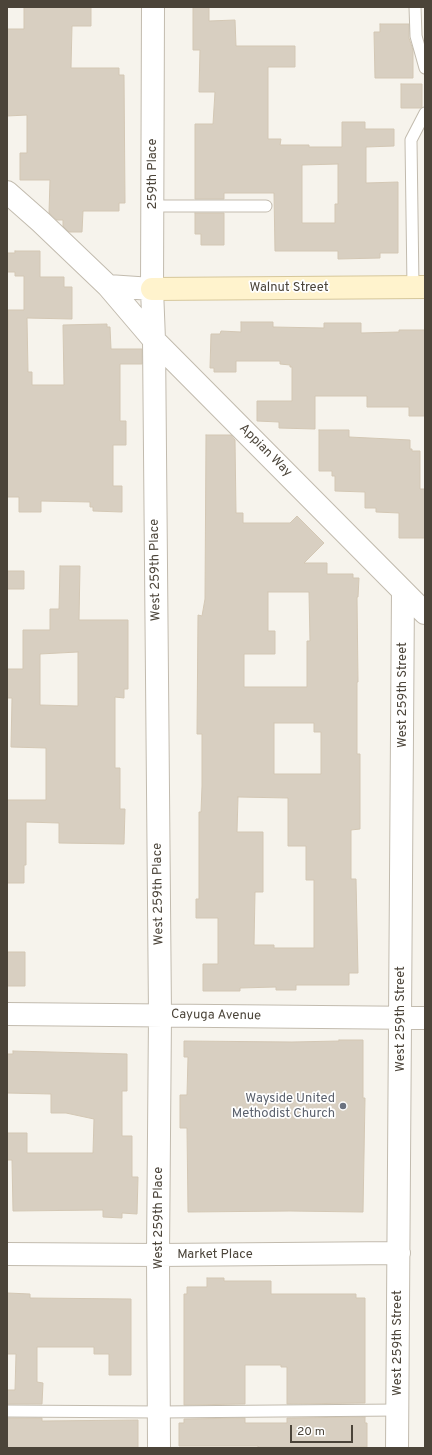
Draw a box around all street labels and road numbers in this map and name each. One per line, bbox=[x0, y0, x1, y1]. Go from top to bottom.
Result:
street label: 259th Place bbox=[145, 139, 161, 209]
street label: Walnut Street bbox=[249, 280, 329, 296]
street label: Appian Way bbox=[235, 421, 295, 481]
street label: West 259th Place bbox=[147, 519, 165, 621]
street label: West 259th Street bbox=[395, 642, 411, 748]
street label: West 259th Place bbox=[150, 843, 168, 945]
street label: West 259th Street bbox=[393, 966, 409, 1072]
street label: Cayuga Avenue bbox=[171, 1007, 261, 1025]
street label: West 259th Place bbox=[151, 1167, 167, 1269]
street label: Market Place bbox=[177, 1247, 253, 1263]
street label: West 259th Street bbox=[390, 1290, 406, 1396]

